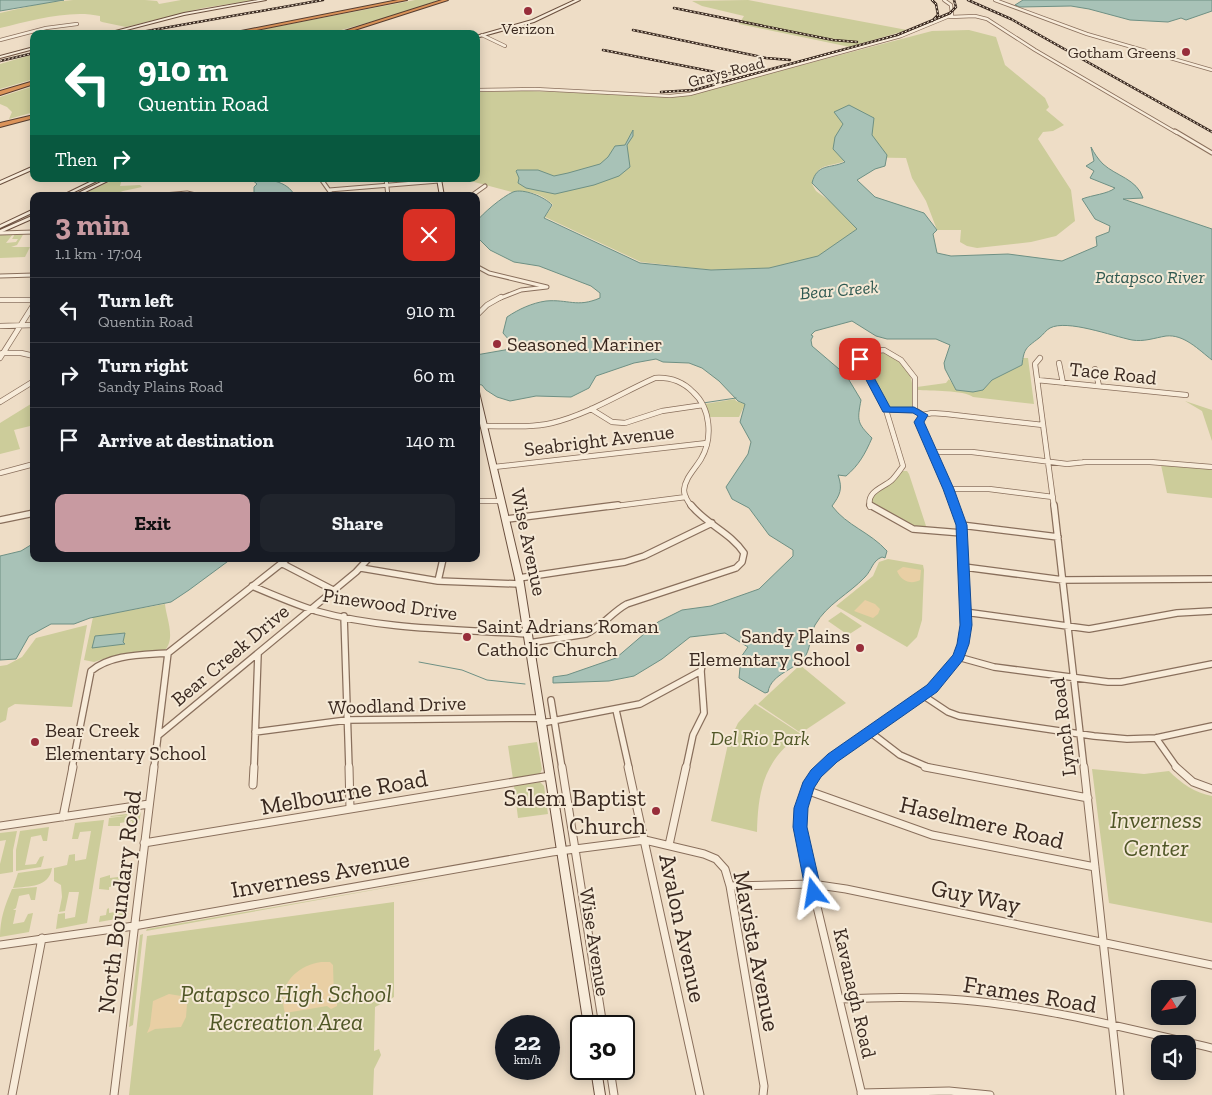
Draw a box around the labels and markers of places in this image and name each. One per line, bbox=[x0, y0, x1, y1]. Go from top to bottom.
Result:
marker: Verizon bbox=[522, 5, 534, 17]
place label: Verizon bbox=[501, 19, 555, 38]
place label: Gotham Greens bbox=[1068, 43, 1176, 62]
marker: Gotham Greens bbox=[1180, 46, 1192, 58]
place label: Seasoned Mariner bbox=[507, 332, 662, 356]
marker: Seasoned Mariner bbox=[491, 338, 503, 350]
pin bbox=[839, 338, 881, 380]
place label: Saint Adrians Roman Catholic Church bbox=[477, 614, 659, 661]
place label: Sandy Plains Elementary School bbox=[689, 624, 850, 671]
marker: Saint Adrians Roman Catholic Church bbox=[461, 631, 473, 643]
marker: Sandy Plains Elementary School bbox=[854, 642, 866, 654]
place label: Bear Creek Elementary School bbox=[45, 718, 206, 765]
marker: Bear Creek Elementary School bbox=[29, 736, 41, 748]
place label: Salem Baptist Church bbox=[503, 783, 647, 840]
marker: Salem Baptist Church bbox=[650, 805, 662, 817]

